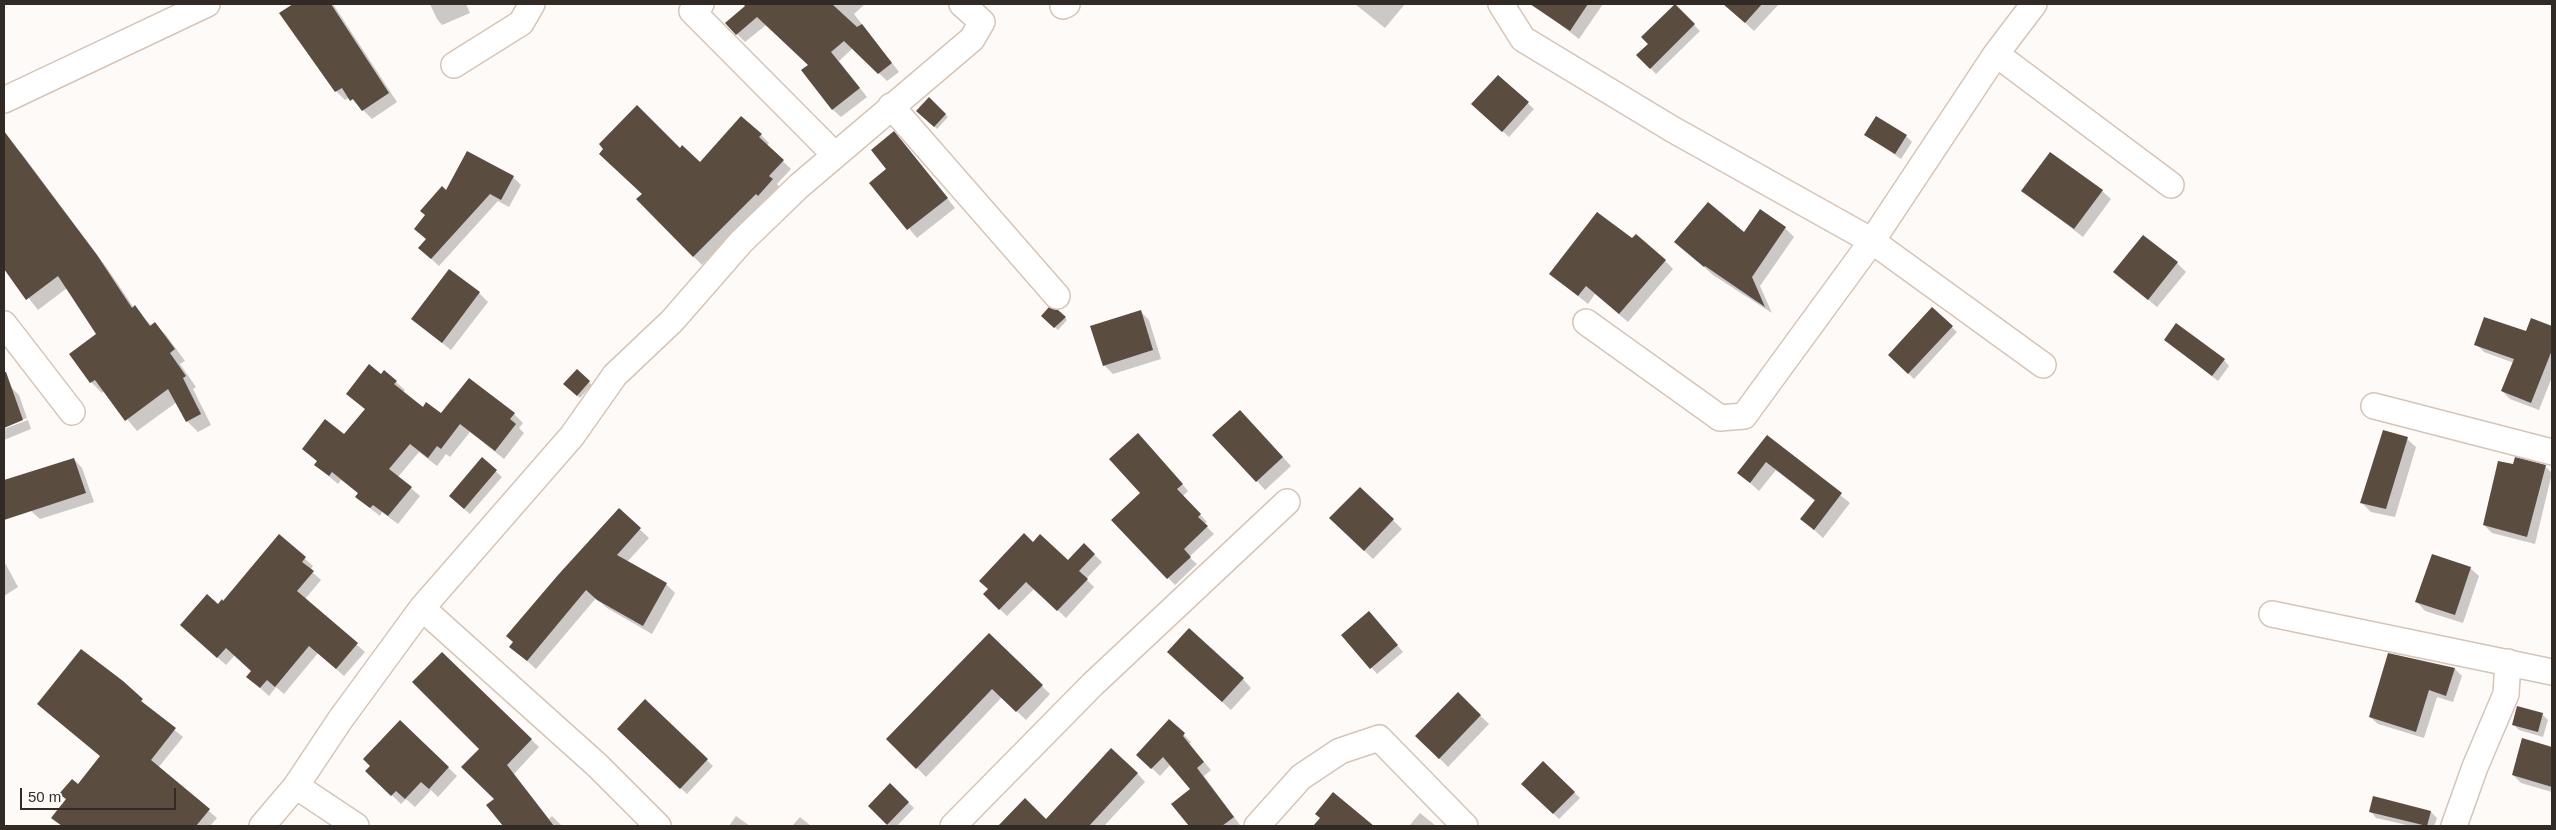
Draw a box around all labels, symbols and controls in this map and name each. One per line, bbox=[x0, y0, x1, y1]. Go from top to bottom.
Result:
scale bar bbox=[22, 778, 179, 810]
text: 50 m bbox=[28, 788, 61, 805]

